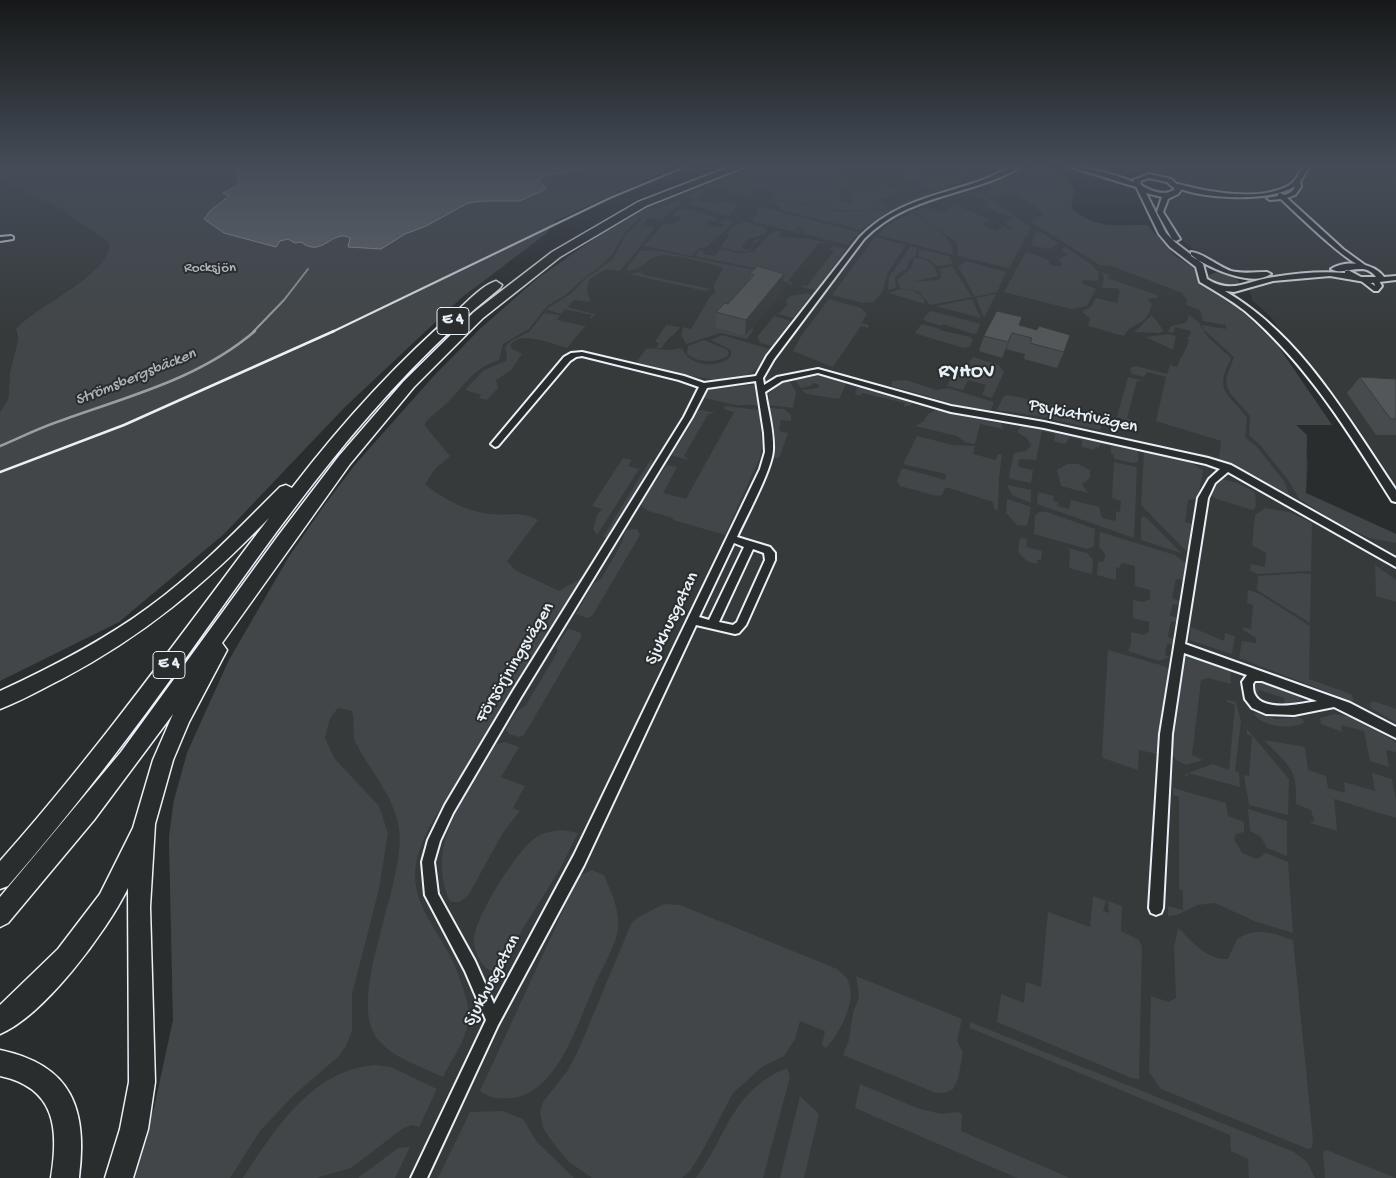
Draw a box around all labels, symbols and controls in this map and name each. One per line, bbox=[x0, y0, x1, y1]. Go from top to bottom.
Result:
park label: Rocksjön bbox=[184, 260, 236, 278]
road number: E 4 bbox=[437, 308, 469, 334]
water label: Strömsbergsbäcken bbox=[73, 345, 199, 411]
district label: RYHOV bbox=[938, 362, 996, 384]
street label: Psykiatrivägen bbox=[1026, 395, 1140, 439]
street label: Sjukhusgatan bbox=[641, 569, 705, 669]
street label: Försörjningsvägen bbox=[472, 599, 560, 727]
road number: E 4 bbox=[153, 652, 185, 678]
street label: Sjukhusgatan bbox=[460, 931, 526, 1031]

